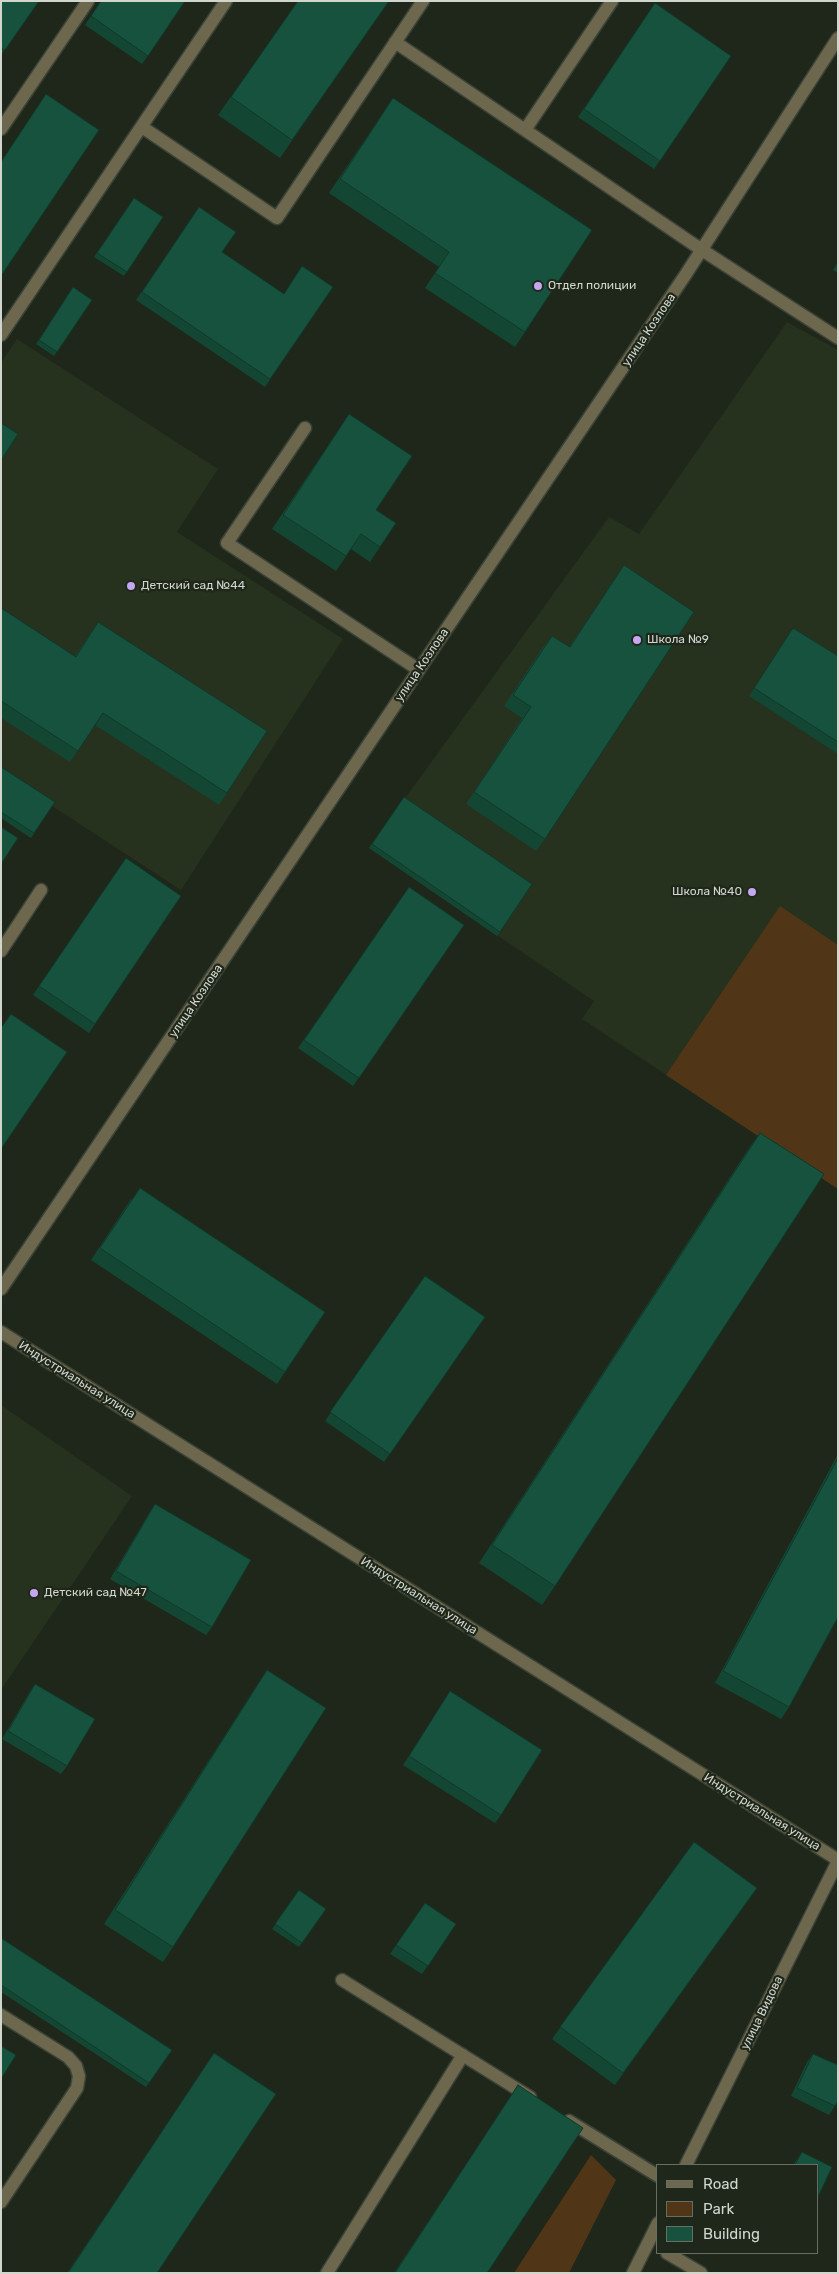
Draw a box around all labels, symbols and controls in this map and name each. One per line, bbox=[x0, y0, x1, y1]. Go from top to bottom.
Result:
place label: Отдел полиции bbox=[548, 279, 636, 293]
marker: Отдел полиции bbox=[532, 280, 544, 292]
street label: улица Козлова bbox=[619, 291, 679, 369]
place label: Детский сад №44 bbox=[141, 579, 245, 593]
marker: Детский сад №44 bbox=[125, 580, 137, 592]
street label: улица Козлова bbox=[392, 626, 452, 704]
place label: Школа №9 bbox=[647, 633, 709, 647]
marker: Школа №9 bbox=[631, 634, 643, 646]
place label: Школа №40 bbox=[672, 885, 742, 899]
marker: Школа №40 bbox=[746, 886, 758, 898]
street label: улица Козлова bbox=[166, 962, 226, 1040]
street label: Индустриальная улица bbox=[16, 1338, 138, 1422]
street label: Индустриальная улица bbox=[358, 1554, 480, 1638]
place label: Детский сад №47 bbox=[44, 1586, 147, 1600]
marker: Детский сад №47 bbox=[28, 1587, 40, 1599]
street label: Индустриальная улица bbox=[701, 1770, 823, 1854]
street label: улица Видова bbox=[738, 1974, 786, 2052]
legend bbox=[656, 2164, 819, 2254]
text: Road bbox=[703, 2175, 739, 2193]
text: Park bbox=[703, 2200, 734, 2218]
text: Building bbox=[703, 2225, 760, 2243]

